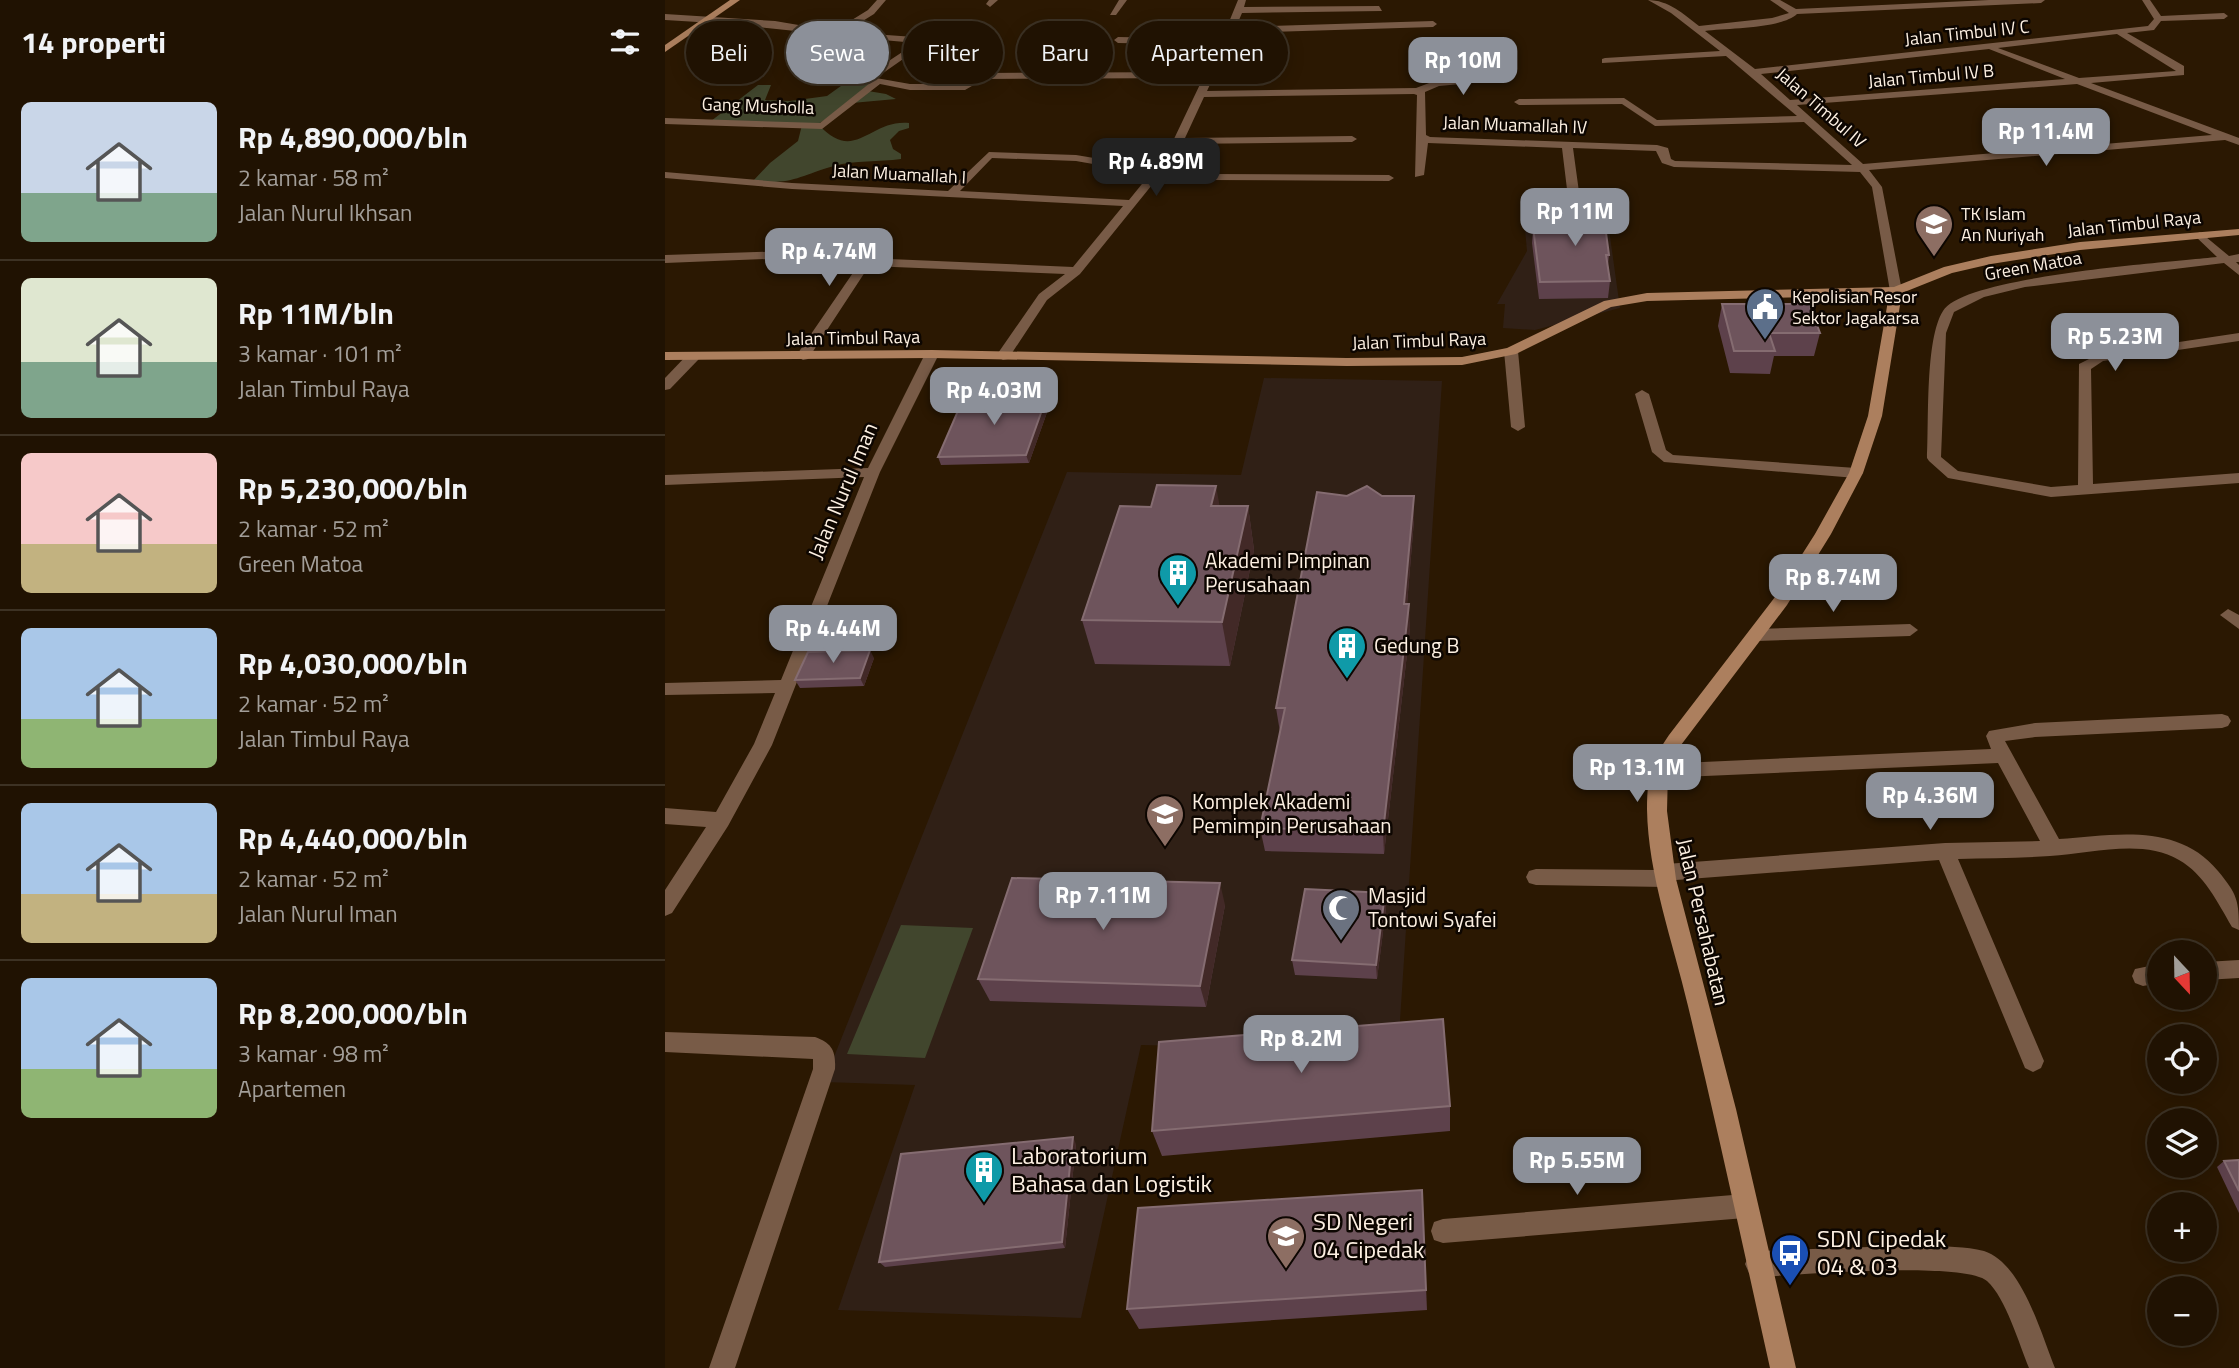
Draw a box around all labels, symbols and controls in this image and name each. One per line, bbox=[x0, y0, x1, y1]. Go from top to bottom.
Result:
street label: Jalan Timbul IV C bbox=[1903, 13, 2031, 52]
text: 14 properti bbox=[21, 19, 166, 65]
chip: Beli bbox=[686, 21, 772, 84]
chip: Sewa bbox=[786, 21, 889, 84]
chip: Filter bbox=[903, 21, 1003, 84]
chip: Baru bbox=[1017, 21, 1113, 84]
chip: Apartemen bbox=[1127, 21, 1288, 84]
icon: filters bbox=[606, 23, 644, 61]
pin: Rp 10M bbox=[1406, 38, 1520, 97]
text: Rp 10M bbox=[1424, 42, 1502, 77]
street label: Jalan Timbul IV B bbox=[1867, 57, 1995, 94]
street label: Jalan Timbul IV bbox=[1770, 61, 1873, 155]
street label: Gang Musholla bbox=[701, 90, 815, 121]
street label: Jalan Muamallah IV bbox=[1442, 108, 1588, 141]
pin: Rp 11.4M bbox=[1974, 108, 2118, 168]
text: Rp 11.4M bbox=[1998, 113, 2094, 148]
text: Rp 4,890,000/bln bbox=[238, 114, 468, 160]
icon: home bbox=[77, 130, 161, 214]
pin: Rp 4.89M bbox=[1084, 138, 1228, 198]
text: Rp 4.89M bbox=[1108, 143, 1204, 178]
street label: Jalan Muamallah I bbox=[831, 157, 967, 190]
text: 2 kamar · 58 m² bbox=[238, 160, 389, 195]
pin: Rp 11M bbox=[1518, 188, 1632, 248]
text: Rp 11M bbox=[1536, 193, 1614, 228]
text: Jalan Nurul Ikhsan bbox=[238, 195, 412, 230]
place label: TK Islam An Nuriyah bbox=[1961, 200, 2044, 248]
school or university icon: TK Islam An Nuriyah bbox=[1913, 203, 1955, 258]
street label: Jalan Timbul Raya bbox=[2066, 203, 2202, 244]
pin: Rp 4.74M bbox=[757, 229, 901, 288]
text: Rp 4.74M bbox=[781, 233, 877, 268]
street label: Green Matoa bbox=[1982, 244, 2083, 287]
place label: Kepolisian Resor Sektor Jagakarsa bbox=[1792, 283, 1919, 331]
public building icon: Kepolisian Resor Sektor Jagakarsa bbox=[1744, 286, 1786, 341]
text: Rp 11M/bln bbox=[238, 290, 394, 336]
icon: home bbox=[77, 306, 161, 390]
pin: Rp 5.23M bbox=[2043, 314, 2187, 373]
text: Rp 5.23M bbox=[2067, 318, 2163, 353]
street label: Jalan Timbul Raya bbox=[786, 323, 920, 352]
street label: Jalan Timbul Raya bbox=[1351, 325, 1487, 356]
text: 3 kamar · 101 m² bbox=[238, 336, 402, 371]
pin: Rp 4.03M bbox=[922, 368, 1066, 427]
text: Jalan Timbul Raya bbox=[238, 371, 409, 406]
text: Rp 4.03M bbox=[946, 372, 1042, 407]
street label: Jalan Nurul Iman bbox=[799, 417, 885, 564]
text: Rp 5,230,000/bln bbox=[238, 465, 468, 511]
icon: home bbox=[77, 481, 161, 565]
text: 2 kamar · 52 m² bbox=[238, 511, 389, 546]
place label: Akademi Pimpinan Perusahaan bbox=[1205, 544, 1370, 600]
text: Green Matoa bbox=[238, 546, 363, 581]
building icon: Akademi Pimpinan Perusahaan bbox=[1157, 552, 1199, 607]
pin: Rp 8.74M bbox=[1761, 554, 1905, 614]
text: Rp 8.74M bbox=[1785, 559, 1881, 594]
pin: Rp 4.44M bbox=[761, 606, 905, 665]
text: Rp 4.44M bbox=[785, 610, 881, 645]
building icon: Gedung B bbox=[1326, 625, 1368, 680]
place label: Gedung B bbox=[1374, 629, 1459, 661]
text: Rp 4,030,000/bln bbox=[238, 640, 468, 686]
icon: home bbox=[77, 656, 161, 740]
text: 2 kamar · 52 m² bbox=[238, 686, 389, 721]
text: Jalan Timbul Raya bbox=[238, 721, 409, 756]
pin: Rp 13.1M bbox=[1565, 744, 1709, 804]
text: Rp 13.1M bbox=[1589, 749, 1685, 784]
pin: Rp 4.36M bbox=[1858, 772, 2002, 832]
text: Rp 4.36M bbox=[1882, 777, 1978, 812]
place label: Komplek Akademi Pemimpin Perusahaan bbox=[1192, 785, 1392, 841]
school or university icon: Komplek Akademi Pemimpin Perusahaan bbox=[1144, 793, 1186, 848]
text: Rp 4,440,000/bln bbox=[238, 815, 468, 861]
icon: home bbox=[77, 831, 161, 915]
street label: Jalan Persahabatan bbox=[1669, 835, 1739, 1009]
text: 2 kamar · 52 m² bbox=[238, 861, 389, 896]
pin: Rp 7.11M bbox=[1031, 872, 1175, 932]
text: Rp 7.11M bbox=[1055, 877, 1151, 912]
place label: Masjid Tontowi Syafei bbox=[1368, 879, 1497, 935]
mosque icon: Masjid Tontowi Syafei bbox=[1320, 887, 1362, 942]
text: Jalan Nurul Iman bbox=[238, 896, 397, 931]
north arrow bbox=[2147, 940, 2217, 1010]
map controls bbox=[2147, 940, 2217, 1346]
text: Rp 8,200,000/bln bbox=[238, 990, 468, 1036]
icon: home bbox=[77, 1006, 161, 1090]
pin: Rp 8.2M bbox=[1236, 1016, 1366, 1075]
text: Rp 8.2M bbox=[1259, 1020, 1343, 1055]
button: locate bbox=[2147, 1024, 2217, 1094]
text: 3 kamar · 98 m² bbox=[238, 1036, 389, 1071]
text: Apartemen bbox=[238, 1071, 346, 1106]
button: layers bbox=[2147, 1108, 2217, 1178]
place label: Laboratorium Bahasa dan Logistik bbox=[1011, 1137, 1213, 1201]
pin: Rp 5.55M bbox=[1505, 1138, 1649, 1197]
text: Rp 5.55M bbox=[1529, 1142, 1625, 1177]
building icon: Laboratorium Bahasa dan Logistik bbox=[963, 1149, 1005, 1204]
button: + bbox=[2147, 1192, 2217, 1262]
place label: SD Negeri 04 Cipedak bbox=[1313, 1203, 1425, 1267]
school or university icon: SD Negeri 04 Cipedak bbox=[1265, 1215, 1307, 1270]
place label: SDN Cipedak 04 & 03 bbox=[1817, 1220, 1947, 1284]
bus stop icon: SDN Cipedak 04 & 03 bbox=[1769, 1232, 1811, 1287]
button: − bbox=[2147, 1276, 2217, 1346]

